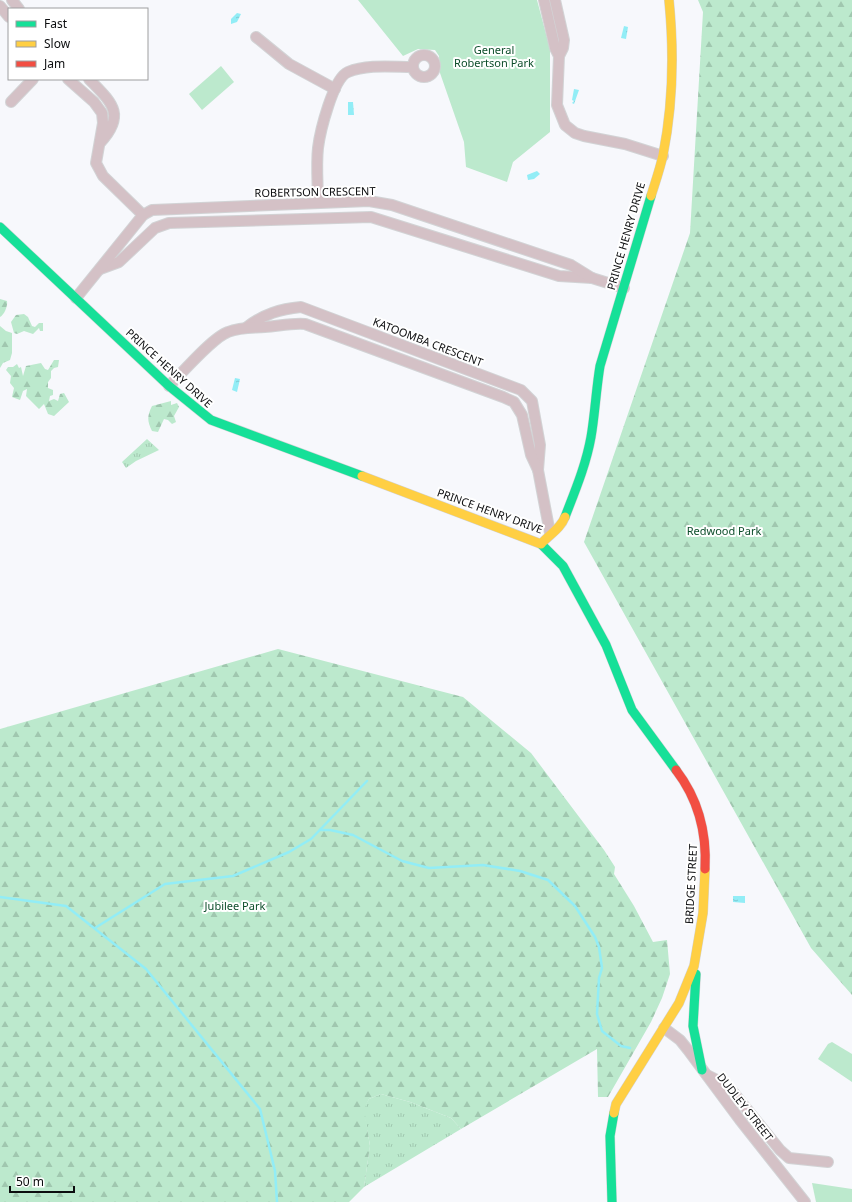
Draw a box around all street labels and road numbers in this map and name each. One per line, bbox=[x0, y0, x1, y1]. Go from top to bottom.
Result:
street label: PRINCE HENRY DRIVE bbox=[603, 180, 648, 291]
street label: ROBERTSON CRESCENT bbox=[254, 183, 376, 200]
street label: KATOOMBA CRESCENT bbox=[371, 314, 485, 369]
street label: PRINCE HENRY DRIVE bbox=[123, 325, 216, 410]
street label: PRINCE HENRY DRIVE bbox=[435, 484, 545, 537]
street label: BRIDGE STREET bbox=[681, 844, 700, 924]
street label: DUDLEY STREET bbox=[714, 1070, 777, 1144]

